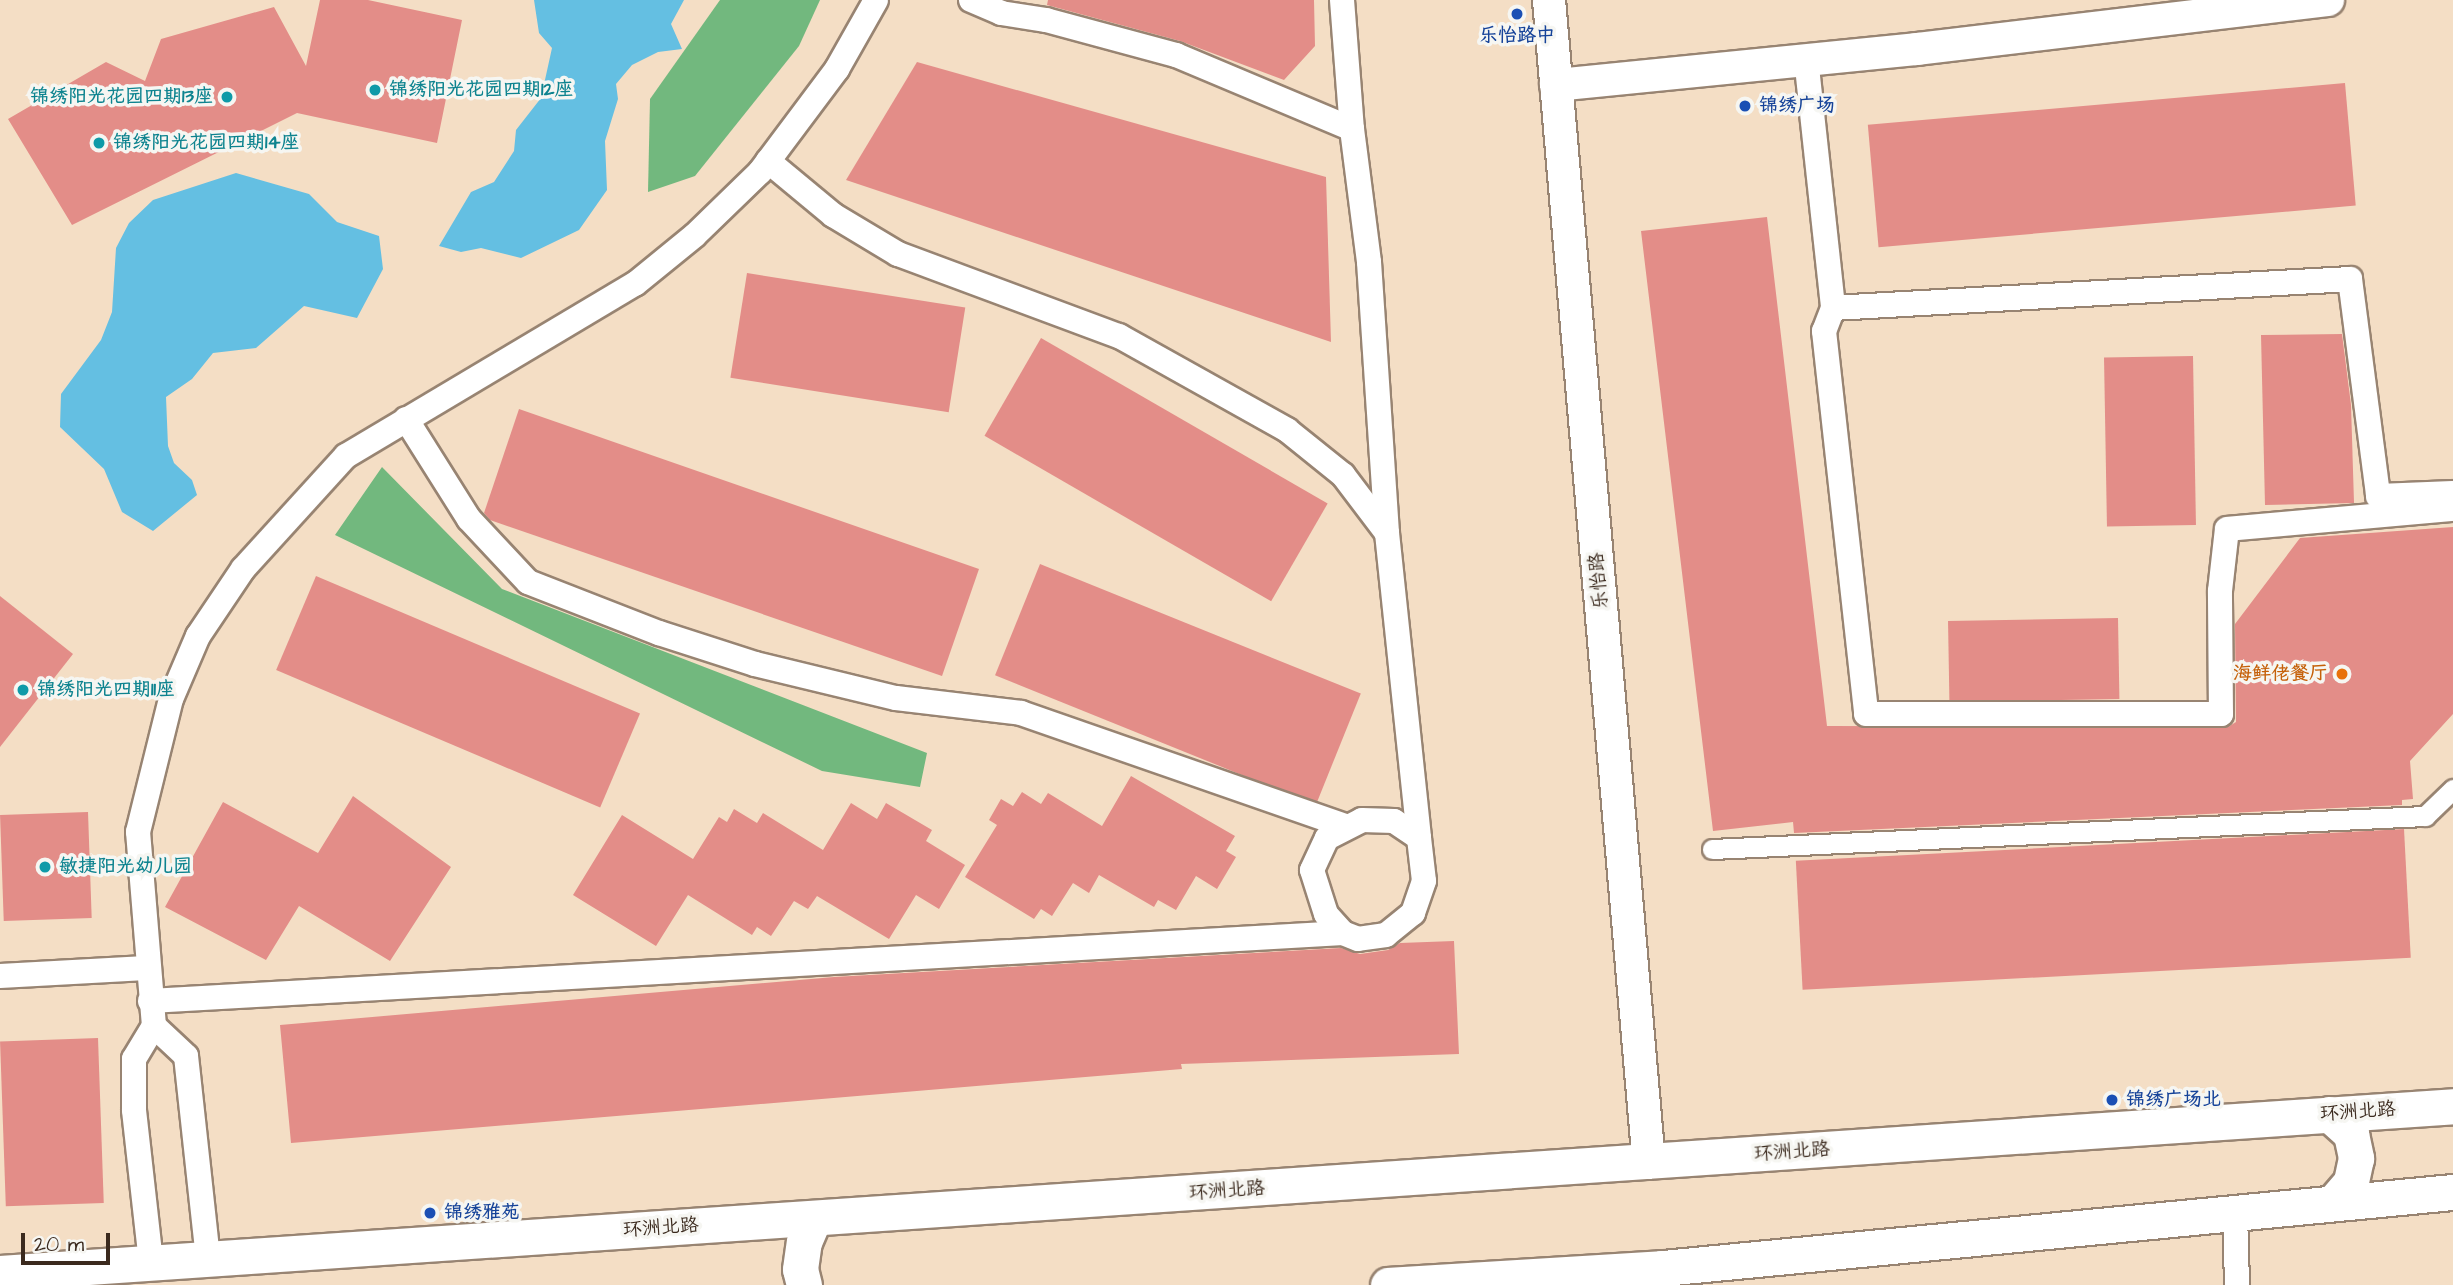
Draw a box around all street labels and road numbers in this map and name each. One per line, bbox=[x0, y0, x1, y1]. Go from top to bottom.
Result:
street label: 乐怡路 bbox=[1585, 552, 1613, 610]
street label: 环洲北路 bbox=[2319, 1098, 2397, 1126]
street label: 环洲北路 bbox=[1753, 1138, 1831, 1166]
street label: 环洲北路 bbox=[1188, 1177, 1266, 1205]
street label: 环洲北路 bbox=[622, 1214, 700, 1242]

